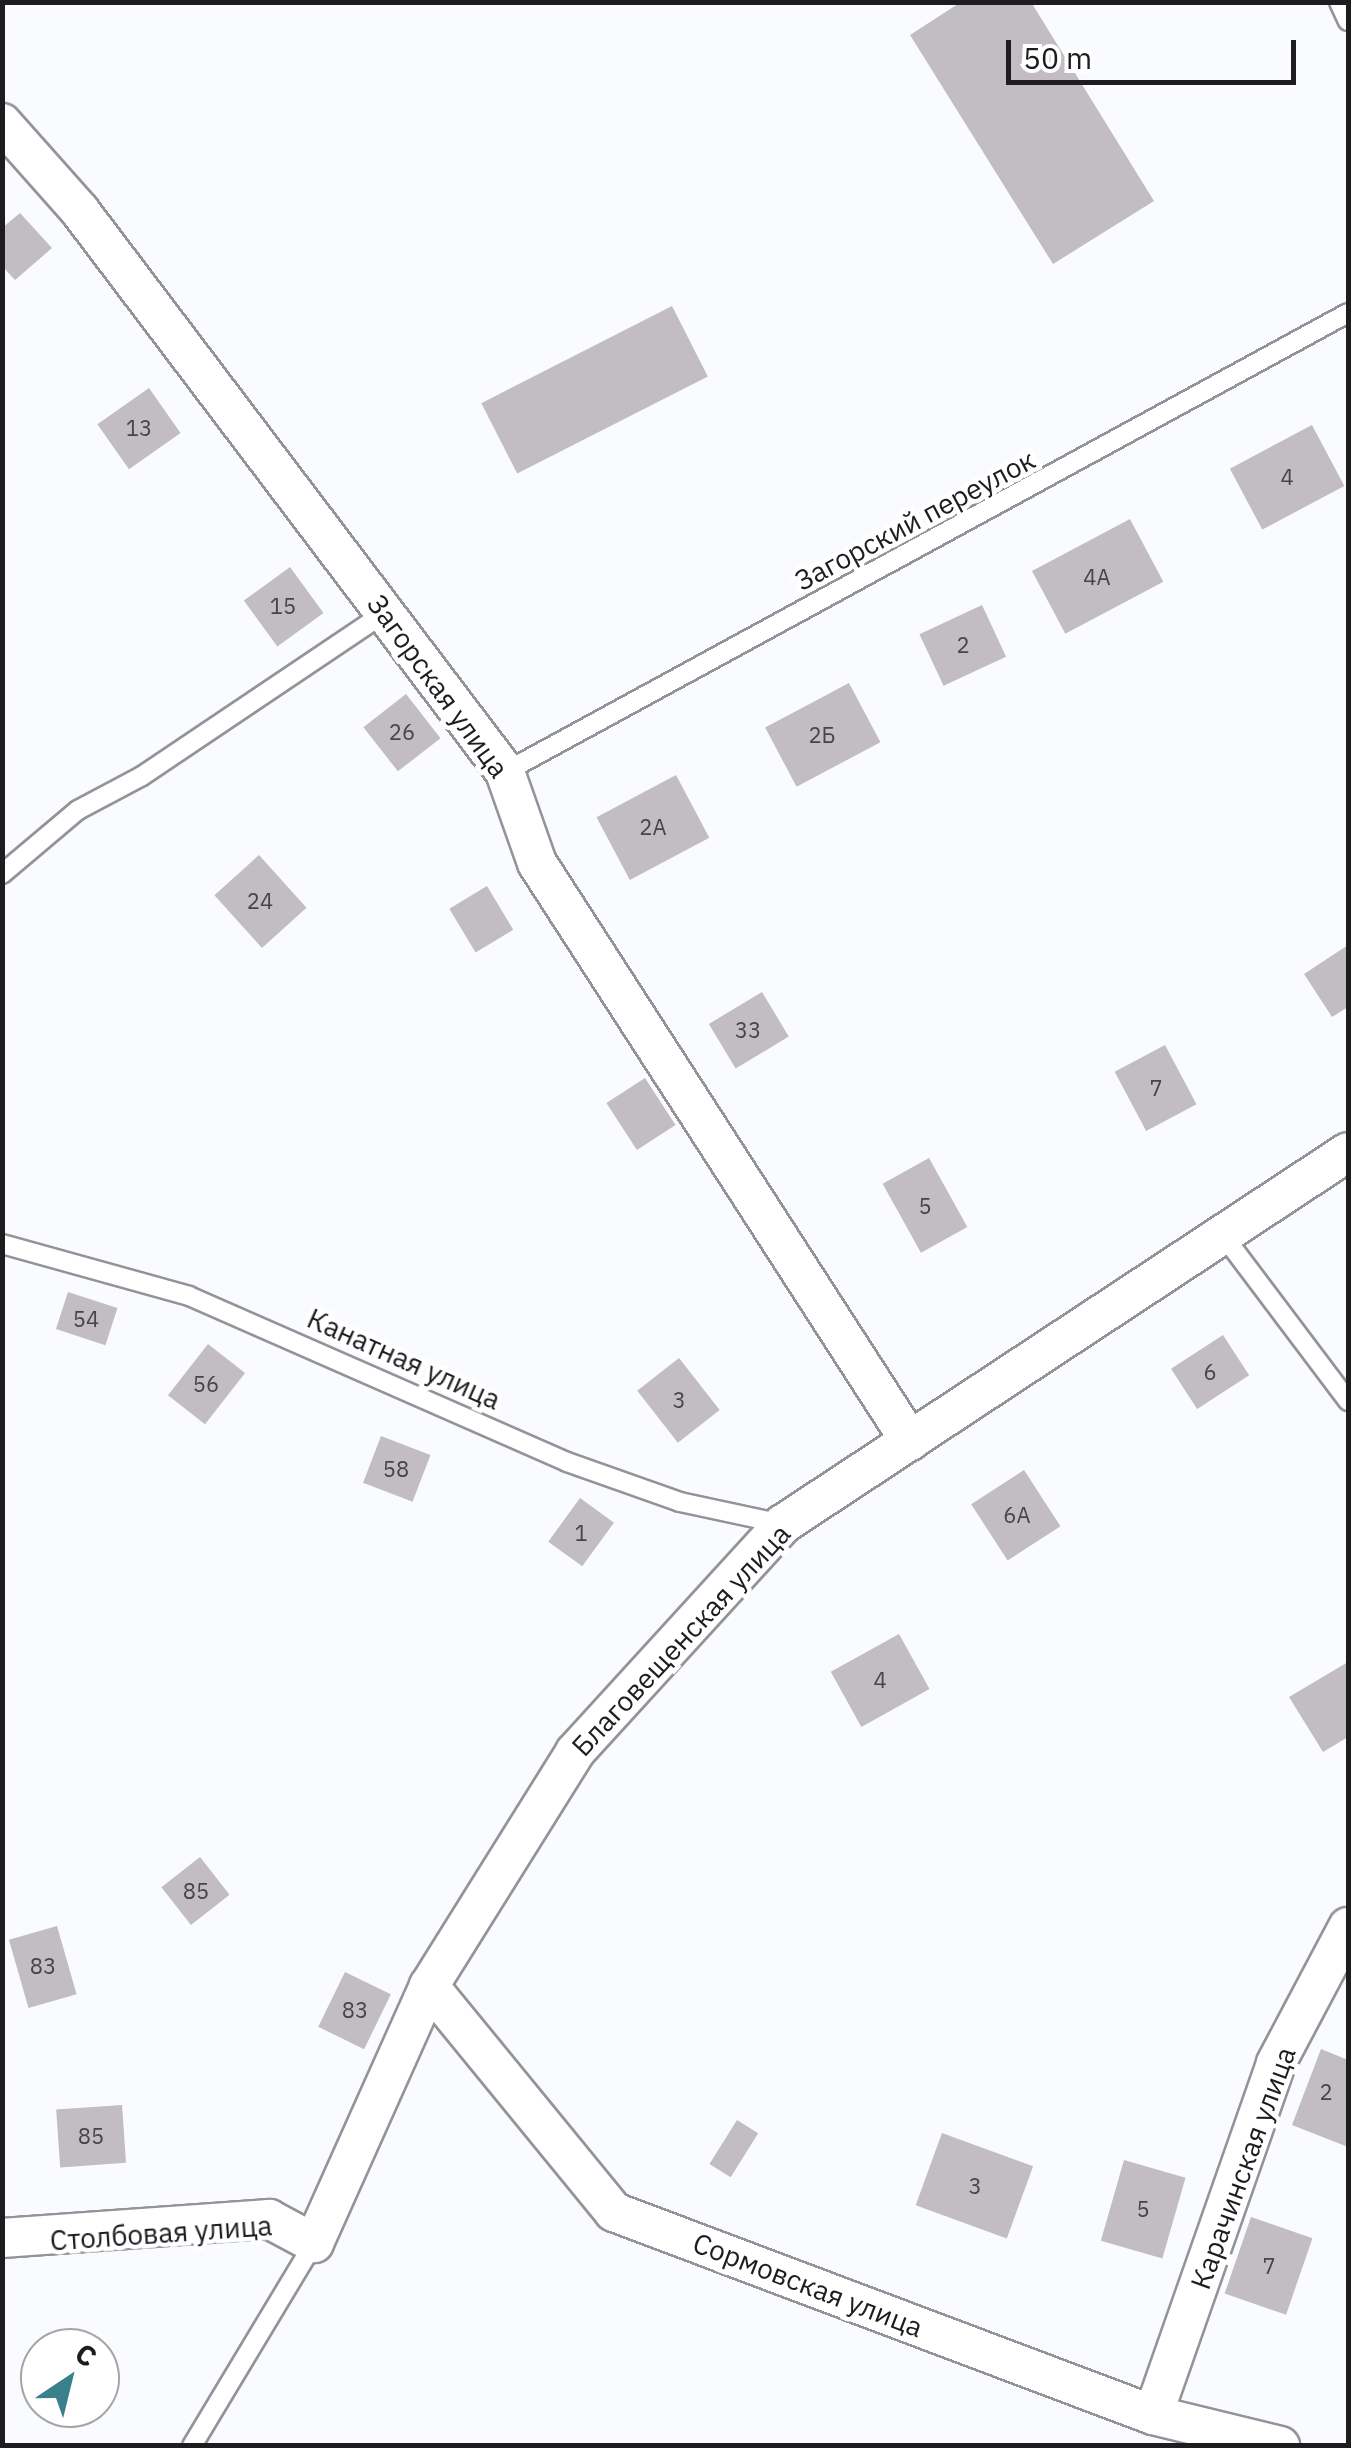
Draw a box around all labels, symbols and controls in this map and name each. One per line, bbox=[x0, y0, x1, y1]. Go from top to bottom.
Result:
scale bar bbox=[1011, 20, 1301, 82]
text: 50 m bbox=[1023, 38, 1092, 77]
house number: 13 bbox=[126, 415, 152, 441]
street label: Загорский переулок bbox=[789, 442, 1041, 598]
house number: 4 bbox=[1280, 464, 1294, 490]
house number: 4А bbox=[1083, 564, 1111, 590]
street label: Загорская улица bbox=[360, 588, 516, 784]
house number: 15 bbox=[270, 593, 296, 619]
house number: 2 bbox=[956, 632, 970, 658]
house number: 26 bbox=[389, 719, 415, 745]
house number: 2Б bbox=[808, 722, 836, 748]
house number: 2А bbox=[639, 814, 667, 840]
house number: 24 bbox=[247, 888, 273, 914]
house number: 33 bbox=[735, 1017, 761, 1043]
house number: 7 bbox=[1149, 1075, 1163, 1101]
house number: 5 bbox=[918, 1193, 932, 1219]
street label: Канатная улица bbox=[302, 1301, 506, 1417]
house number: 54 bbox=[73, 1306, 99, 1332]
house number: 6 bbox=[1203, 1359, 1217, 1385]
house number: 56 bbox=[193, 1371, 219, 1397]
house number: 3 bbox=[672, 1387, 686, 1413]
house number: 58 bbox=[383, 1456, 409, 1482]
house number: 6А bbox=[1003, 1502, 1031, 1528]
street label: Благовещенская улица bbox=[565, 1517, 797, 1763]
house number: 1 bbox=[574, 1520, 588, 1546]
house number: 4 bbox=[873, 1667, 887, 1693]
house number: 85 bbox=[183, 1878, 209, 1904]
house number: 83 bbox=[30, 1953, 56, 1979]
house number: 83 bbox=[342, 1997, 368, 2023]
street label: Карачинская улица bbox=[1184, 2042, 1302, 2294]
house number: 2 bbox=[1319, 2079, 1333, 2105]
house number: 85 bbox=[78, 2123, 104, 2149]
house number: 3 bbox=[968, 2173, 982, 2199]
house number: 5 bbox=[1136, 2196, 1150, 2222]
street label: Столбовая улица bbox=[49, 2208, 273, 2258]
street label: Сормовская улица bbox=[688, 2226, 928, 2344]
house number: 7 bbox=[1262, 2253, 1276, 2279]
north arrow bbox=[20, 2328, 120, 2428]
text: С bbox=[68, 2334, 104, 2375]

